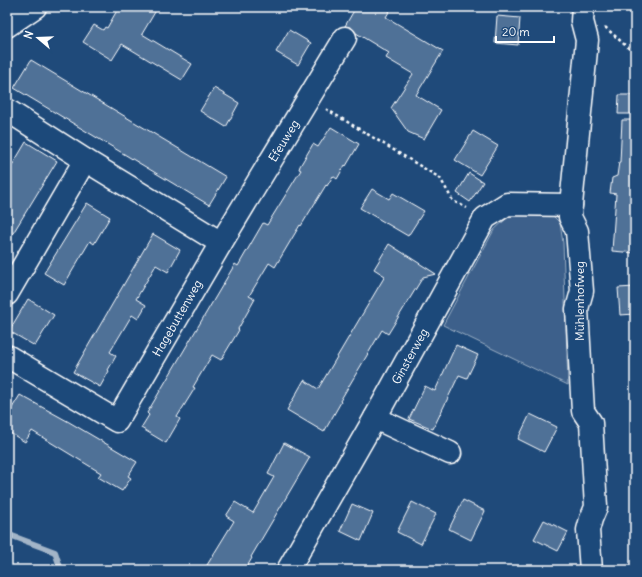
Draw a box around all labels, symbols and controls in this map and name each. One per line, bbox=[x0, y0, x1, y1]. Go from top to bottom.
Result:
north arrow bbox=[18, 18, 58, 58]
scale bar bbox=[496, 18, 554, 44]
text: 20 m bbox=[502, 24, 530, 39]
text: N bbox=[21, 29, 36, 41]
street label: Efeuweg bbox=[265, 116, 302, 164]
street label: Mühlenhofweg bbox=[572, 261, 587, 341]
street label: Hagebuttenweg bbox=[149, 277, 205, 359]
street label: Ginsterweg bbox=[388, 325, 431, 387]

